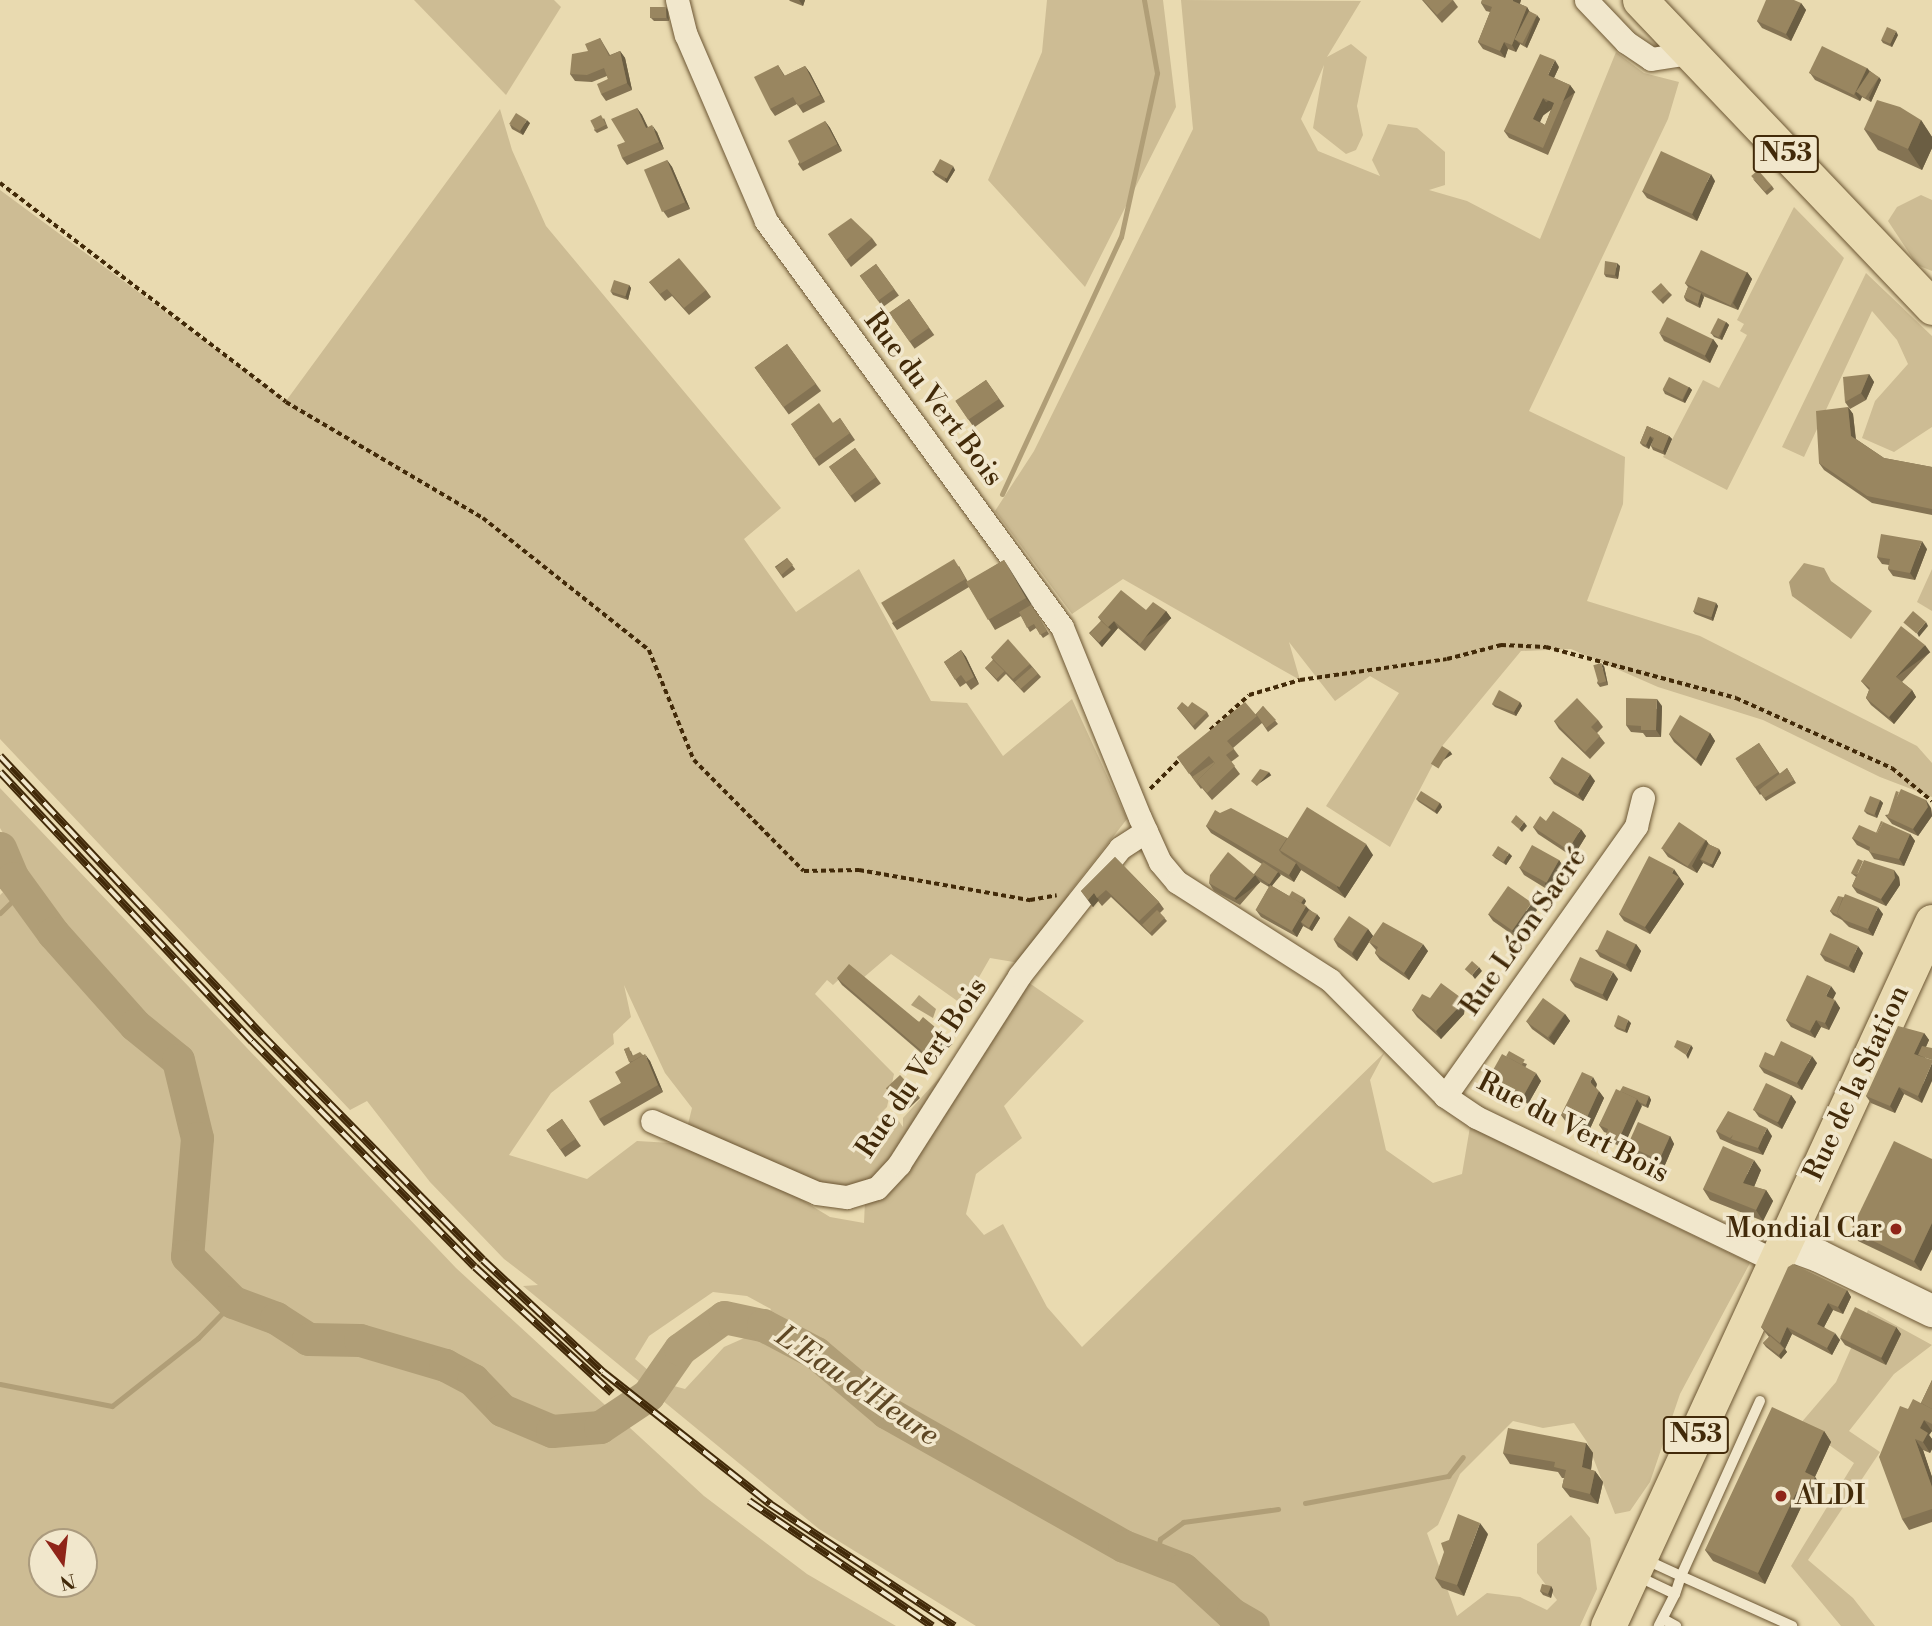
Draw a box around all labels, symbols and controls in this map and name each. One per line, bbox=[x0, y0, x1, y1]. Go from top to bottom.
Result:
road number: N53 bbox=[1753, 132, 1819, 176]
street label: Rue du Vert Bois bbox=[856, 305, 1010, 493]
street label: Rue Léon Sacré bbox=[1454, 842, 1594, 1022]
street label: Rue du Vert Bois bbox=[849, 972, 995, 1164]
street label: Rue de la Station bbox=[1797, 980, 1917, 1186]
street label: Rue du Vert Bois bbox=[1472, 1065, 1674, 1191]
place label: Mondial Car bbox=[1726, 1212, 1882, 1246]
marker: Mondial Car bbox=[1888, 1221, 1904, 1237]
water label: L'Eau d'Heure bbox=[769, 1318, 945, 1454]
road number: N53 bbox=[1663, 1412, 1729, 1458]
place label: ALDI bbox=[1795, 1479, 1865, 1513]
marker: ALDI bbox=[1773, 1488, 1789, 1504]
north arrow bbox=[28, 1528, 98, 1598]
text: N bbox=[57, 1568, 78, 1595]

